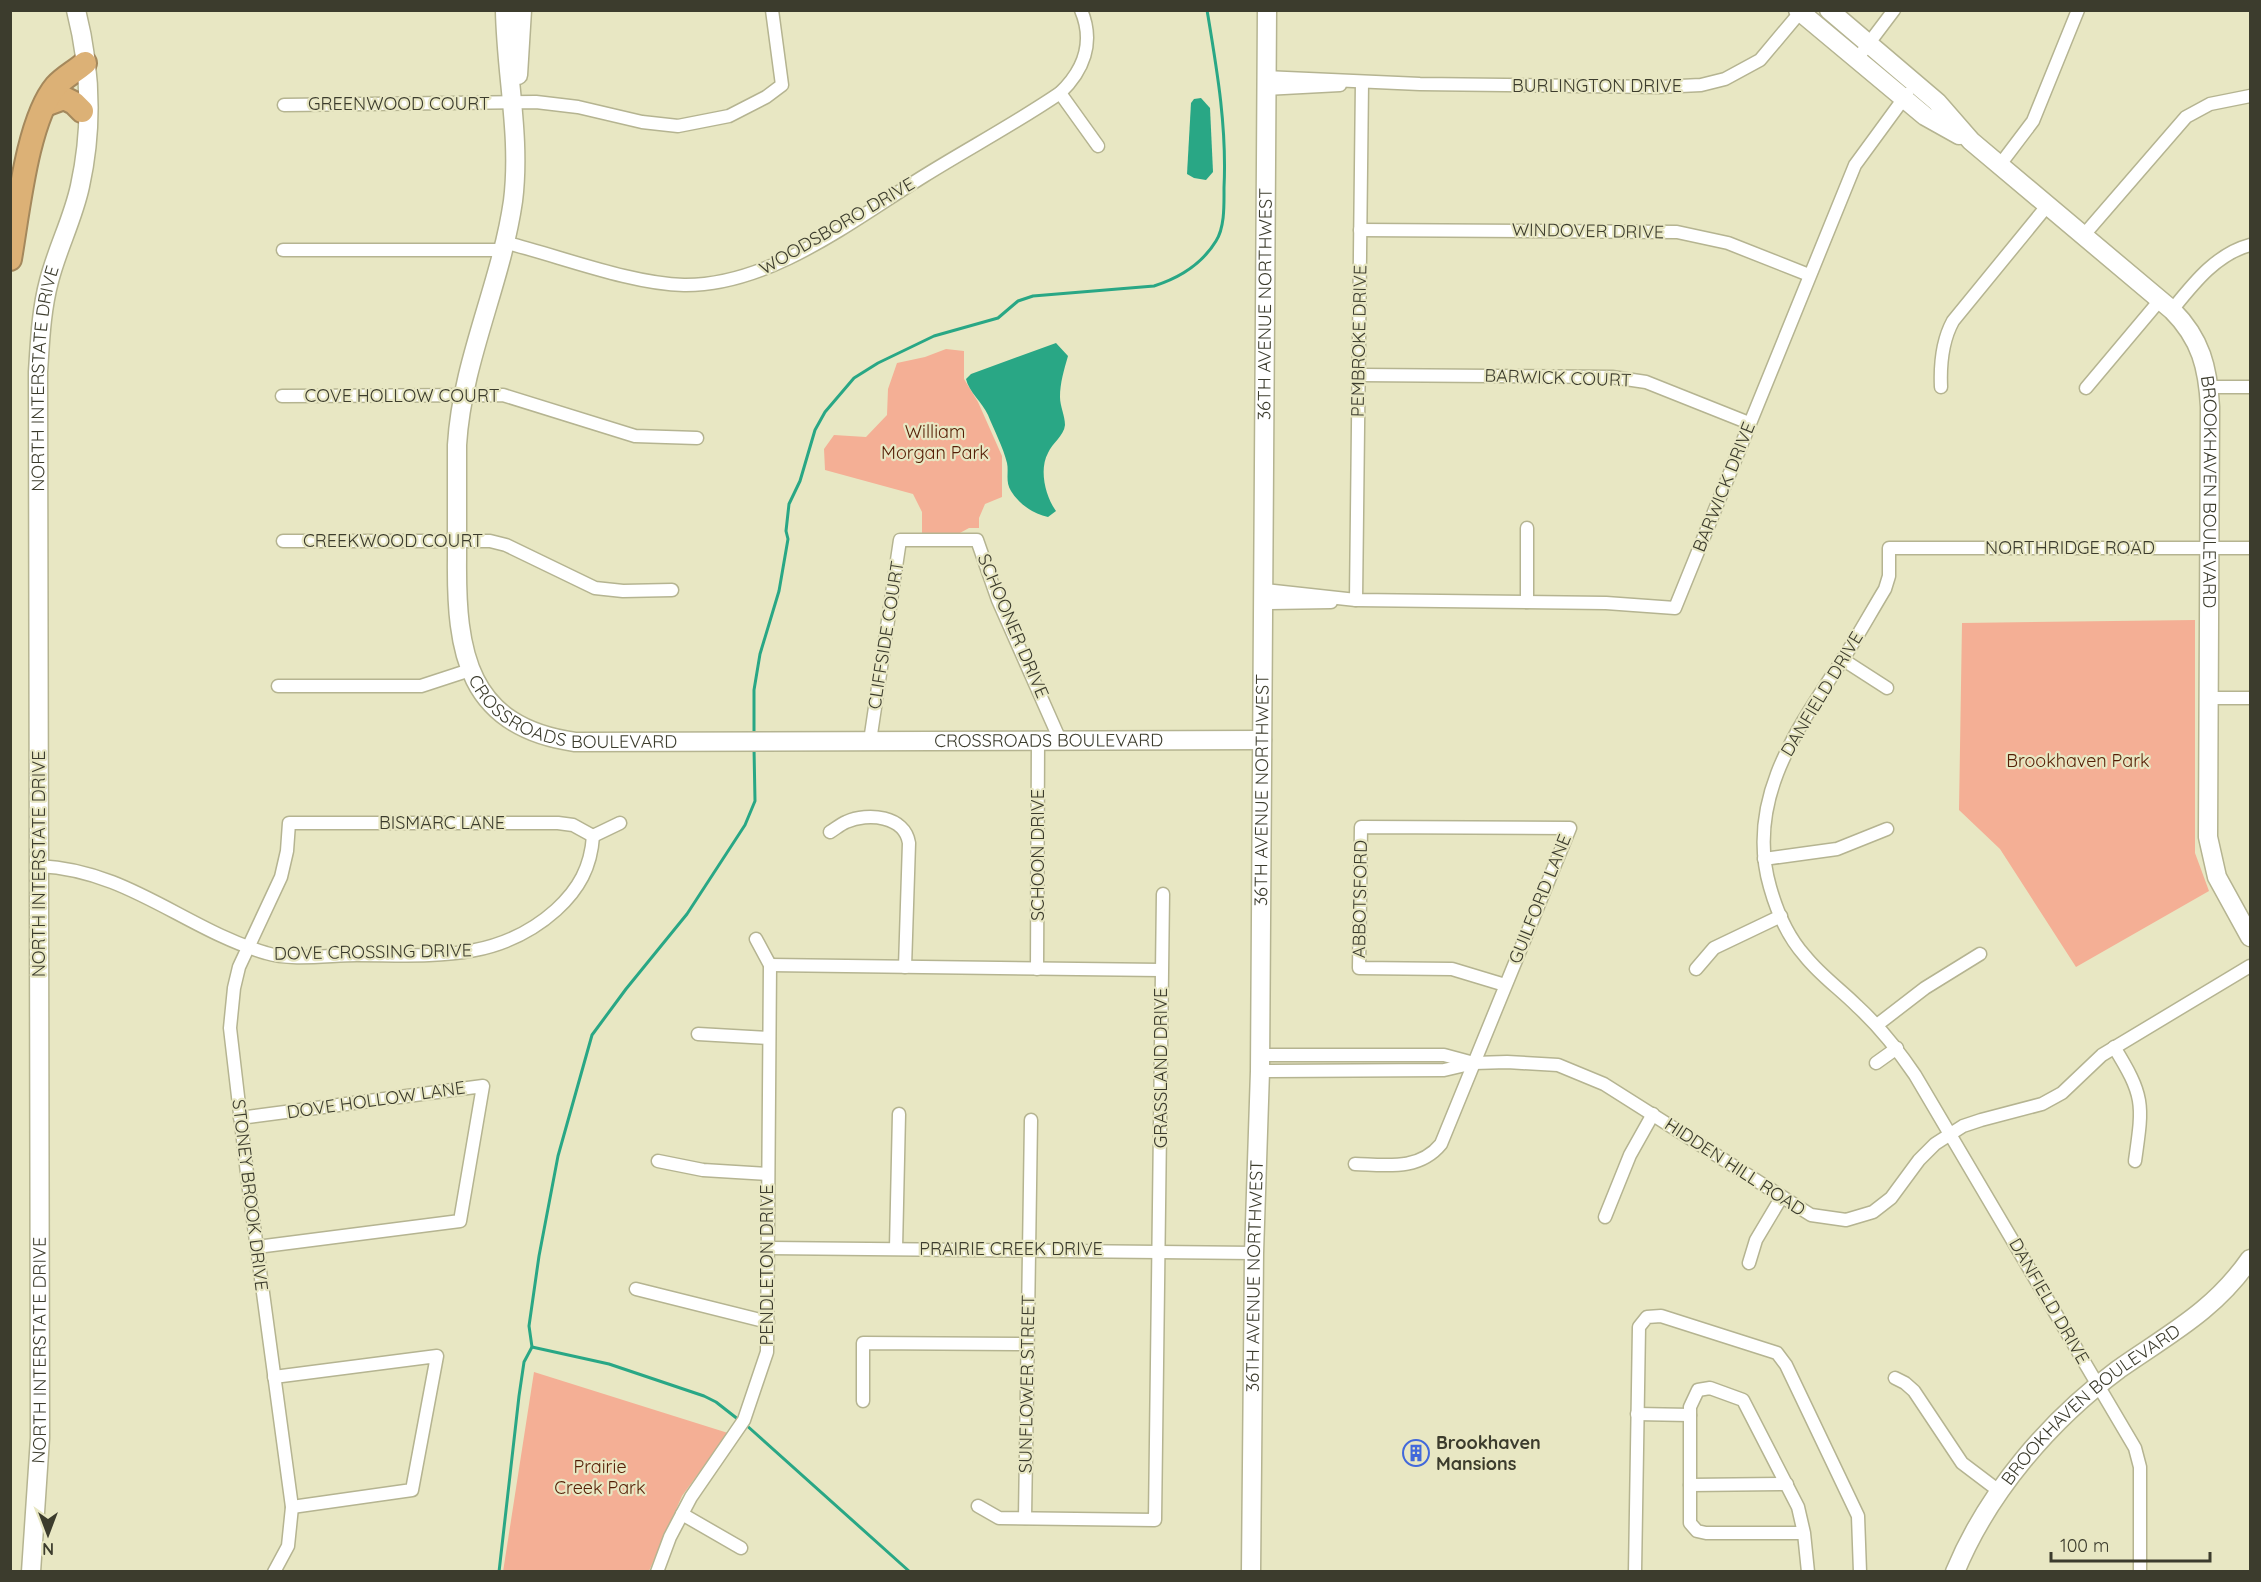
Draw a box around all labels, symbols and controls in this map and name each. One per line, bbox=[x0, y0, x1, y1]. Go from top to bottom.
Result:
street label: BURLINGTON DRIVE bbox=[1512, 74, 1682, 97]
street label: GREENWOOD COURT bbox=[308, 92, 490, 115]
street label: WOODSBORO DRIVE bbox=[755, 172, 919, 279]
street label: 36TH AVENUE NORTHWEST bbox=[1252, 188, 1277, 420]
street label: WINDOVER DRIVE bbox=[1512, 218, 1664, 243]
street label: NORTH INTERSTATE DRIVE bbox=[26, 263, 64, 492]
street label: PEMBROKE DRIVE bbox=[1346, 265, 1371, 417]
street label: BARWICK COURT bbox=[1484, 363, 1632, 392]
street label: BROOKHAVEN BOULEVARD bbox=[2196, 374, 2222, 608]
street label: COVE HOLLOW COURT bbox=[304, 384, 500, 407]
street label: BARWICK DRIVE bbox=[1687, 419, 1760, 555]
park label: William Morgan Park bbox=[881, 420, 989, 464]
street label: CREEKWOOD COURT bbox=[303, 529, 483, 552]
street label: NORTHRIDGE ROAD bbox=[1985, 536, 2155, 559]
street label: SCHOONER DRIVE bbox=[973, 550, 1054, 701]
street label: CLIFFSIDE COURT bbox=[862, 559, 909, 711]
street label: DANFIELD DRIVE bbox=[1775, 627, 1868, 760]
street label: CROSSROADS BOULEVARD bbox=[463, 671, 677, 753]
street label: 36TH AVENUE NORTHWEST bbox=[1249, 674, 1274, 906]
street label: CROSSROADS BOULEVARD bbox=[934, 728, 1163, 752]
park label: Brookhaven Park bbox=[2006, 749, 2150, 772]
street label: NORTH INTERSTATE DRIVE bbox=[27, 751, 50, 977]
street label: SCHOON DRIVE bbox=[1026, 789, 1049, 921]
street label: BISMARC LANE bbox=[379, 811, 505, 834]
street label: GUILFORD LANE bbox=[1503, 831, 1576, 967]
street label: ABBOTSFORD bbox=[1347, 840, 1372, 958]
street label: DOVE CROSSING DRIVE bbox=[274, 938, 472, 965]
street label: GRASSLAND DRIVE bbox=[1149, 988, 1172, 1148]
street label: DOVE HOLLOW LANE bbox=[285, 1076, 467, 1123]
street label: STONEY BROOK DRIVE bbox=[227, 1098, 274, 1292]
street label: HIDDEN HILL ROAD bbox=[1661, 1112, 1810, 1221]
street label: 36TH AVENUE NORTHWEST bbox=[1241, 1159, 1268, 1392]
street label: PENDLETON DRIVE bbox=[755, 1185, 778, 1345]
street label: DANFIELD DRIVE bbox=[2004, 1234, 2095, 1368]
street label: NORTH INTERSTATE DRIVE bbox=[26, 1237, 51, 1464]
street label: PRAIRIE CREEK DRIVE bbox=[919, 1237, 1103, 1260]
street label: SUNFLOWER STREET bbox=[1013, 1295, 1040, 1473]
street label: BROOKHAVEN BOULEVARD bbox=[1996, 1319, 2185, 1489]
place label: Brookhaven Mansions bbox=[1436, 1431, 1541, 1475]
building icon: Brookhaven Mansions bbox=[1401, 1438, 1431, 1468]
park label: Prairie Creek Park bbox=[554, 1455, 646, 1499]
north arrow bbox=[18, 1504, 78, 1564]
scale bar bbox=[2051, 1525, 2210, 1563]
text: 100 m bbox=[2060, 1534, 2109, 1557]
text: N bbox=[42, 1539, 54, 1559]

